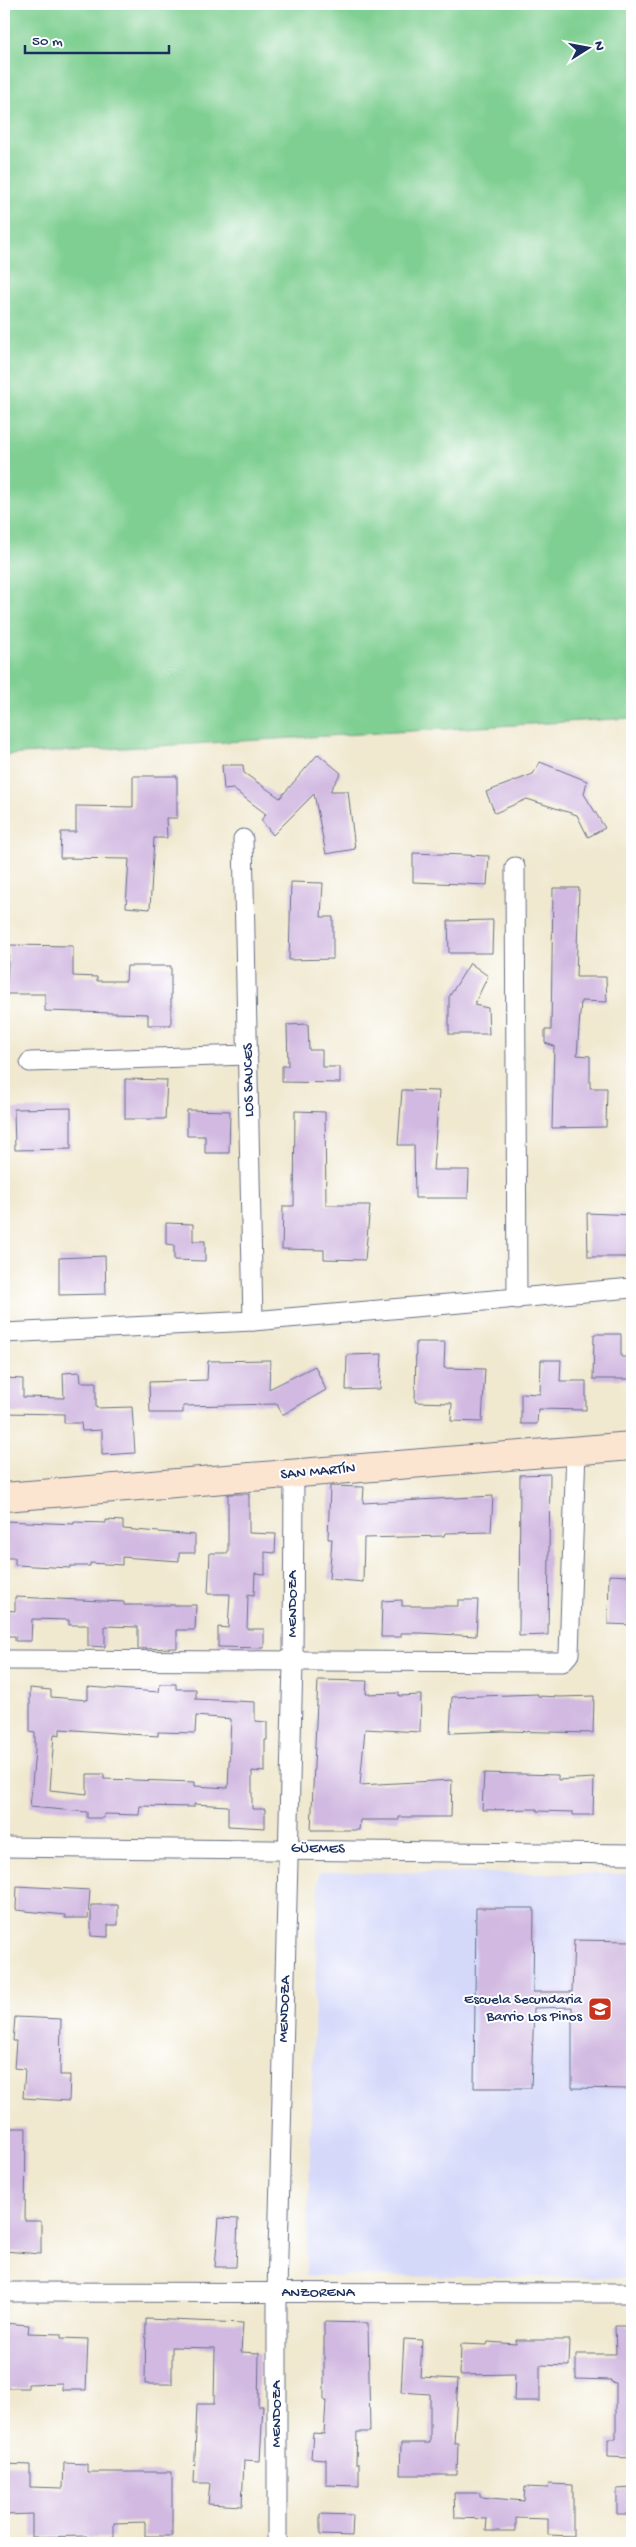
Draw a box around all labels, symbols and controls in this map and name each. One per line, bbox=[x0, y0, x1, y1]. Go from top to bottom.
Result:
scale bar bbox=[25, 22, 169, 54]
north arrow bbox=[564, 22, 614, 72]
text: 50 m bbox=[32, 33, 63, 51]
text: N bbox=[589, 40, 608, 52]
street label: LOS SAUCES bbox=[239, 1043, 259, 1117]
street label: SAN MARTÍN bbox=[280, 1460, 357, 1484]
street label: MENDOZA bbox=[284, 1569, 302, 1637]
street label: GÜEMES bbox=[291, 1840, 345, 1858]
street label: MENDOZA bbox=[275, 1974, 295, 2043]
place label: Escuela Secundaria Barrio Los Pinos bbox=[464, 1991, 583, 2026]
school or university icon: Escuela Secundaria Barrio Los Pinos bbox=[587, 1996, 613, 2022]
street label: ANZORENA bbox=[281, 2284, 356, 2302]
street label: MENDOZA bbox=[268, 2379, 286, 2447]

